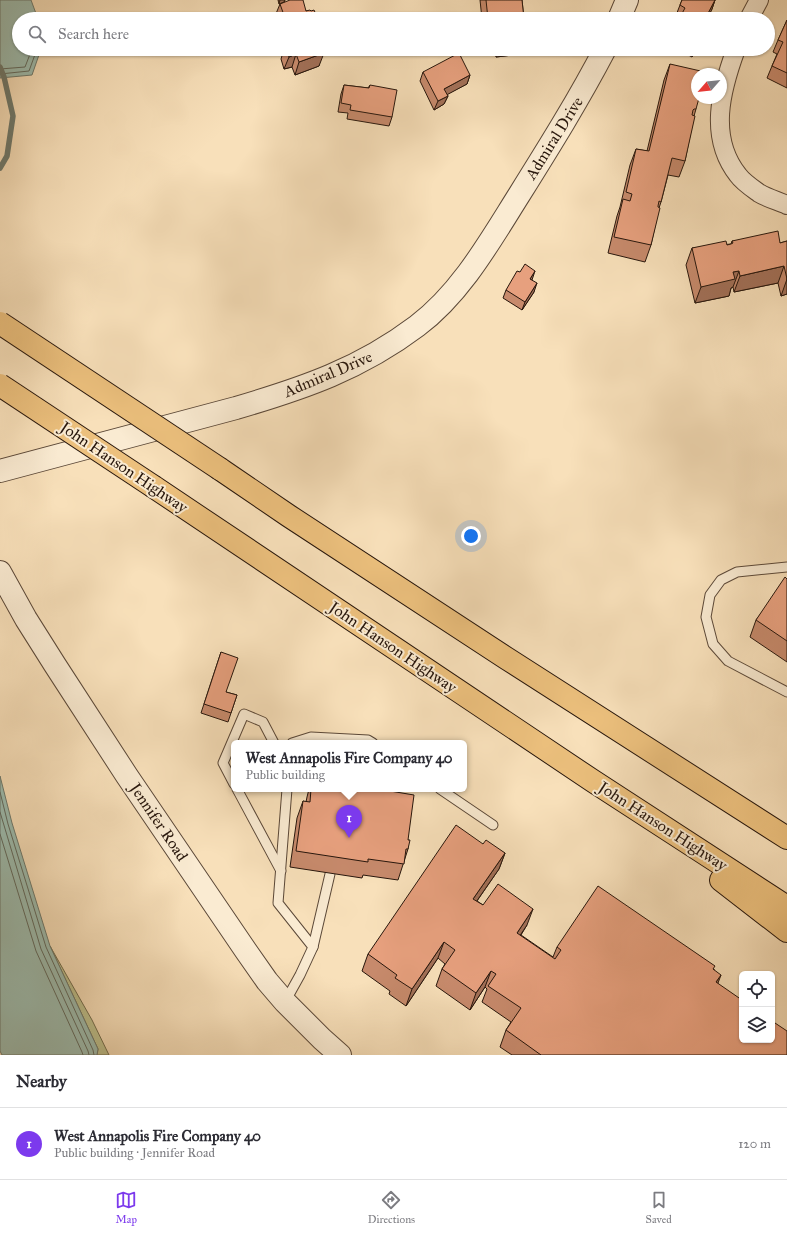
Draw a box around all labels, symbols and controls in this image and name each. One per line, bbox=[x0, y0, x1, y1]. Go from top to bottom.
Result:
search box bbox=[12, 12, 775, 56]
icon: search bbox=[26, 23, 48, 45]
text: Search here bbox=[58, 25, 129, 43]
north arrow bbox=[691, 68, 727, 104]
street label: Admiral Drive bbox=[520, 93, 587, 184]
street label: Admiral Drive bbox=[280, 347, 375, 402]
street label: John Hanson Highway bbox=[54, 416, 192, 518]
your location bbox=[461, 526, 481, 546]
street label: John Hanson Highway bbox=[323, 596, 461, 698]
popup bbox=[231, 740, 467, 792]
text: West Annapolis Fire Company 40 bbox=[246, 749, 452, 767]
text: Public building bbox=[246, 767, 325, 783]
street label: John Hanson Highway bbox=[593, 776, 731, 876]
street label: Jennifer Road bbox=[124, 778, 192, 865]
pin: 1 bbox=[336, 805, 362, 838]
map controls bbox=[739, 971, 775, 1043]
button: locate bbox=[739, 971, 775, 1007]
button: layers bbox=[739, 1007, 775, 1043]
text: Nearby bbox=[16, 1071, 67, 1092]
text: West Annapolis Fire Company 40 bbox=[54, 1127, 261, 1145]
text: 1 bbox=[26, 1136, 32, 1152]
text: 120 m bbox=[738, 1136, 771, 1152]
text: Public building · Jennifer Road bbox=[54, 1145, 215, 1161]
tab: Map bbox=[115, 1189, 137, 1226]
tab: Directions bbox=[368, 1189, 415, 1226]
tab: Saved bbox=[646, 1189, 672, 1226]

